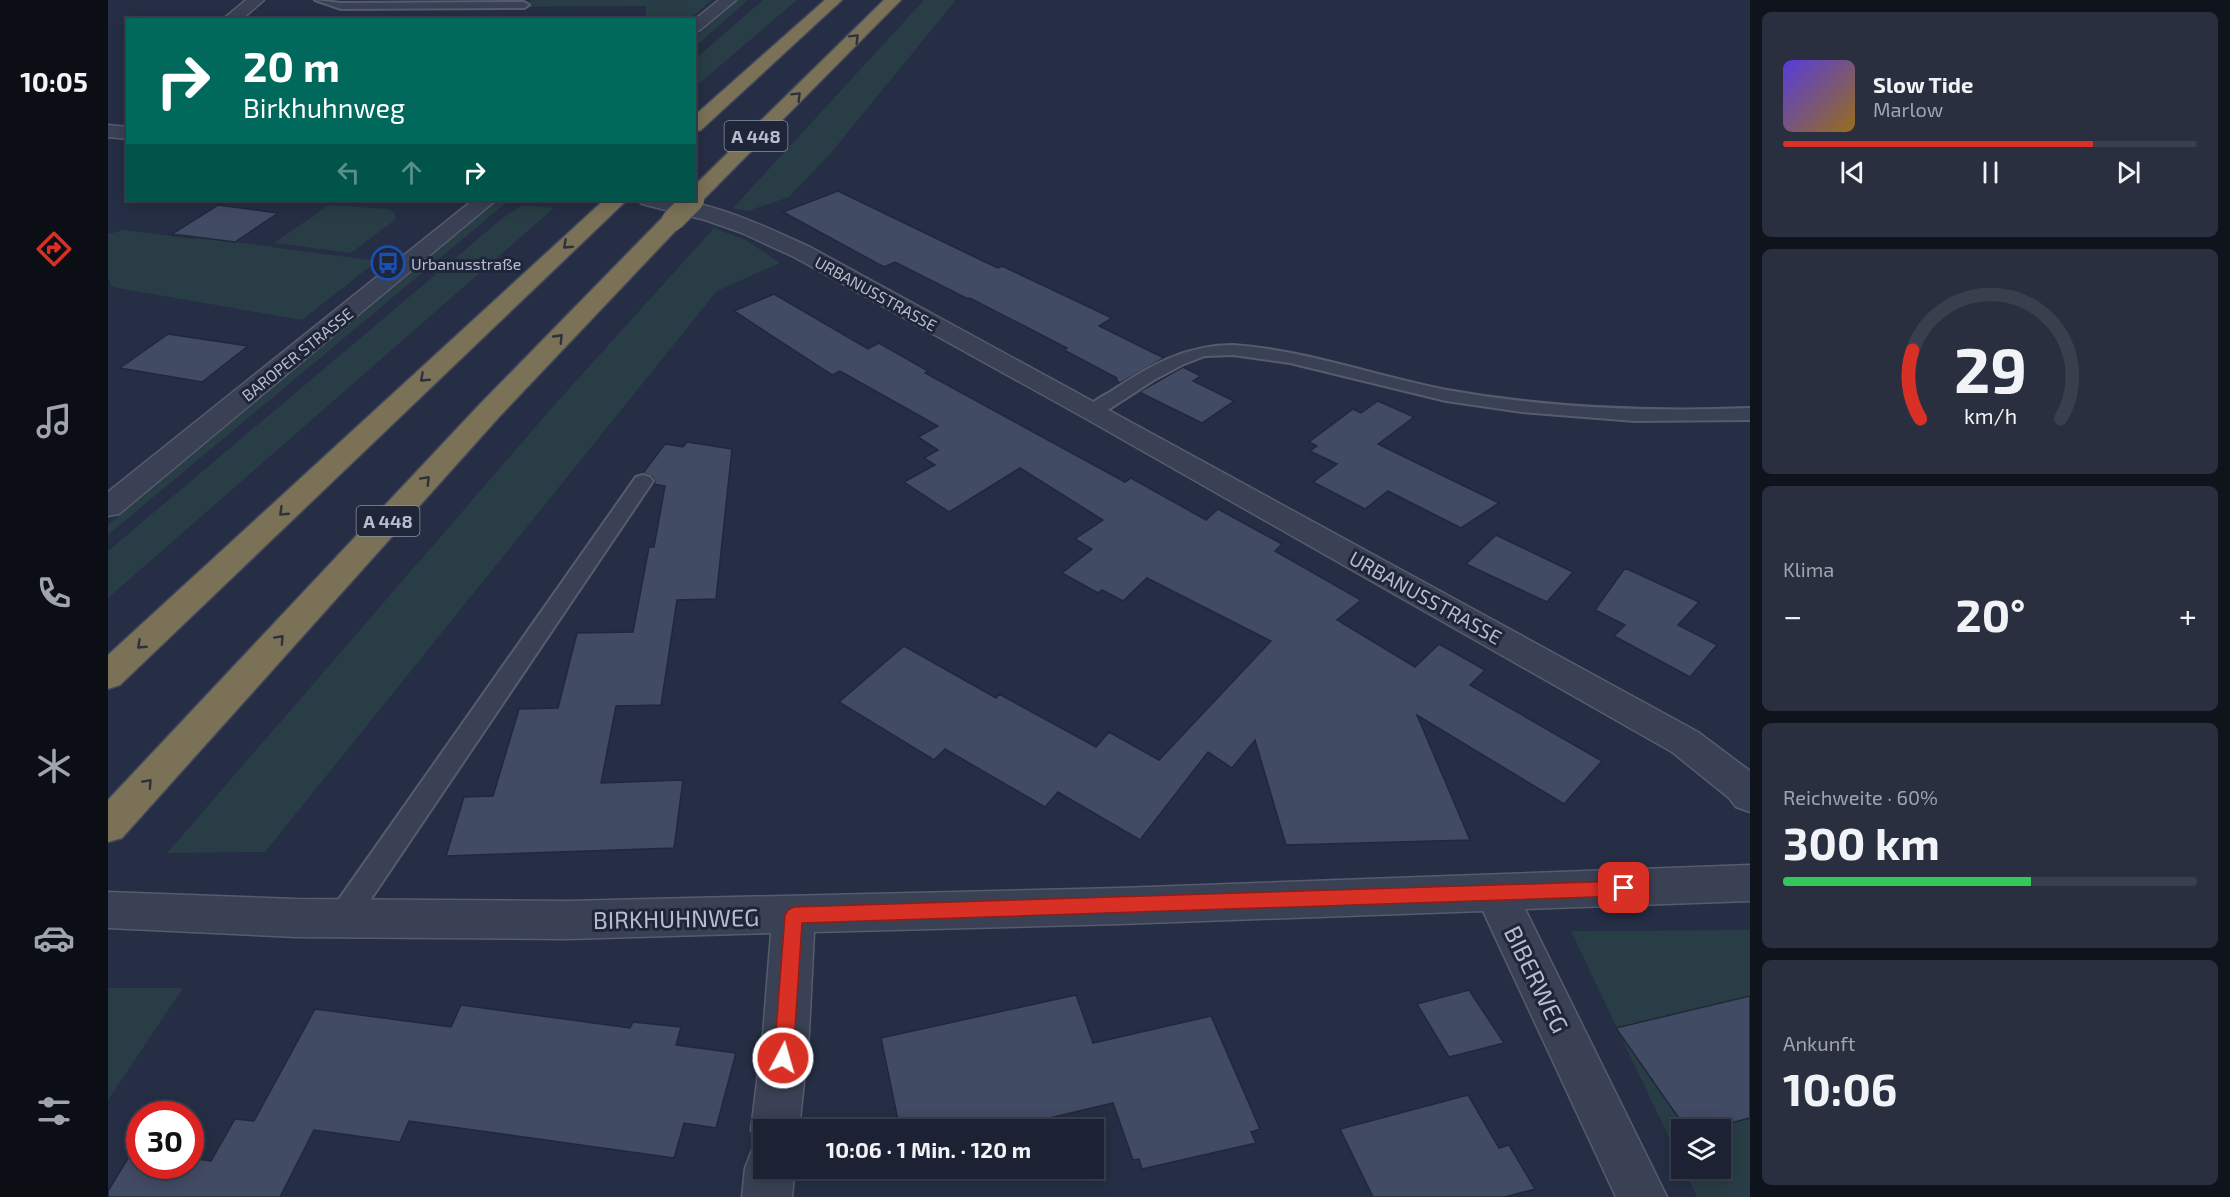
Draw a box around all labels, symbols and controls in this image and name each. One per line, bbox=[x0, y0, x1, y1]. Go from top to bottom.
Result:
one-way arrow bbox=[848, 34, 858, 45]
text: 20 m bbox=[243, 40, 340, 90]
icon: right bbox=[144, 42, 222, 120]
text: 10:05 bbox=[20, 65, 88, 97]
text: Slow Tide bbox=[1873, 71, 1973, 97]
text: Birkhuhnweg bbox=[243, 91, 405, 123]
one-way arrow bbox=[789, 93, 800, 104]
text: Marlow bbox=[1873, 97, 1943, 121]
road number: A 448 bbox=[724, 121, 788, 151]
icon: left bbox=[332, 156, 365, 189]
icon: ahead bbox=[395, 156, 428, 189]
icon: right bbox=[458, 156, 491, 189]
icon: previous bbox=[1836, 156, 1869, 189]
icon: pause bbox=[1974, 156, 2007, 189]
icon: next bbox=[2112, 156, 2145, 189]
icon: directions bbox=[33, 228, 75, 270]
one-way arrow bbox=[563, 238, 574, 249]
bus stop icon: Urbanusstraße bbox=[370, 245, 406, 281]
street label: URBANUSSTRASSE bbox=[812, 252, 940, 334]
place label: Urbanusstraße bbox=[411, 254, 521, 273]
street label: BAROPER STRASSE bbox=[238, 303, 356, 405]
text: 29 bbox=[1953, 331, 2027, 406]
one-way arrow bbox=[552, 334, 563, 345]
one-way arrow bbox=[420, 370, 431, 381]
icon: music bbox=[33, 400, 75, 442]
text: km/h bbox=[1963, 403, 2017, 428]
one-way arrow bbox=[419, 476, 430, 487]
one-way arrow bbox=[279, 505, 289, 516]
road number: A 448 bbox=[356, 506, 420, 536]
street label: URBANUSSTRASSE bbox=[1346, 545, 1506, 649]
text: Klima bbox=[1783, 557, 1834, 581]
icon: phone bbox=[33, 572, 75, 614]
text: 20° bbox=[1956, 587, 2026, 641]
text: − bbox=[1783, 595, 1802, 635]
text: + bbox=[2179, 595, 2197, 635]
one-way arrow bbox=[272, 635, 283, 646]
one-way arrow bbox=[137, 638, 148, 649]
icon: climate bbox=[33, 745, 75, 787]
one-way arrow bbox=[140, 779, 151, 790]
text: Reichweite · 60% bbox=[1783, 785, 1938, 809]
text: 300 km bbox=[1783, 815, 1940, 869]
pin bbox=[1598, 862, 1649, 913]
icon: arrive bbox=[1607, 871, 1640, 904]
street label: BIRKHUHNWEG bbox=[593, 902, 759, 934]
icon: car bbox=[33, 917, 75, 959]
street label: BIBERWEG bbox=[1499, 921, 1575, 1037]
position arrow bbox=[751, 1026, 815, 1090]
text: Ankunft bbox=[1783, 1031, 1855, 1055]
text: 10:06 bbox=[1783, 1061, 1897, 1115]
icon: filters bbox=[33, 1090, 75, 1132]
speed limit sign: 30 bbox=[126, 1101, 204, 1179]
map controls bbox=[1671, 1119, 1731, 1179]
button: layers bbox=[1671, 1119, 1731, 1179]
text: 10:06 · 1 Min. · 120 m bbox=[826, 1136, 1031, 1162]

